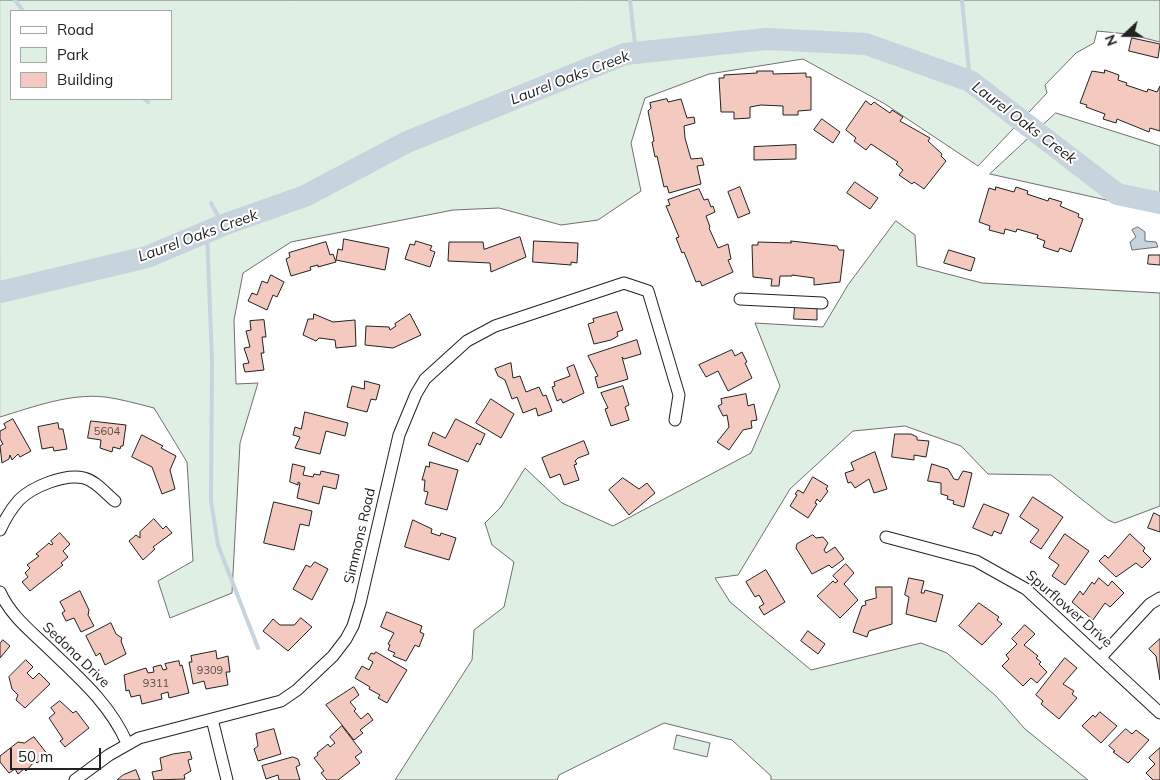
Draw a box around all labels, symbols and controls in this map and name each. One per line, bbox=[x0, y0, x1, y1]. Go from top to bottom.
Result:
legend bbox=[10, 10, 172, 100]
north arrow bbox=[1100, 10, 1150, 60]
text: Road bbox=[57, 20, 94, 39]
text: N bbox=[1101, 32, 1121, 49]
text: Park bbox=[57, 45, 89, 64]
water label: Laurel Oaks Creek bbox=[508, 47, 632, 109]
text: Building bbox=[57, 70, 113, 89]
water label: Laurel Oaks Creek bbox=[968, 78, 1080, 168]
water label: Laurel Oaks Creek bbox=[136, 206, 260, 266]
house number: 5604 bbox=[94, 425, 120, 439]
street label: Simmons Road bbox=[341, 486, 379, 586]
street label: Spurflower Drive bbox=[1022, 567, 1116, 651]
street label: Sedona Drive bbox=[39, 619, 113, 691]
house number: 9309 bbox=[197, 664, 223, 678]
house number: 9311 bbox=[143, 677, 169, 691]
scale bar bbox=[12, 738, 104, 770]
text: 50 m bbox=[18, 747, 53, 766]

